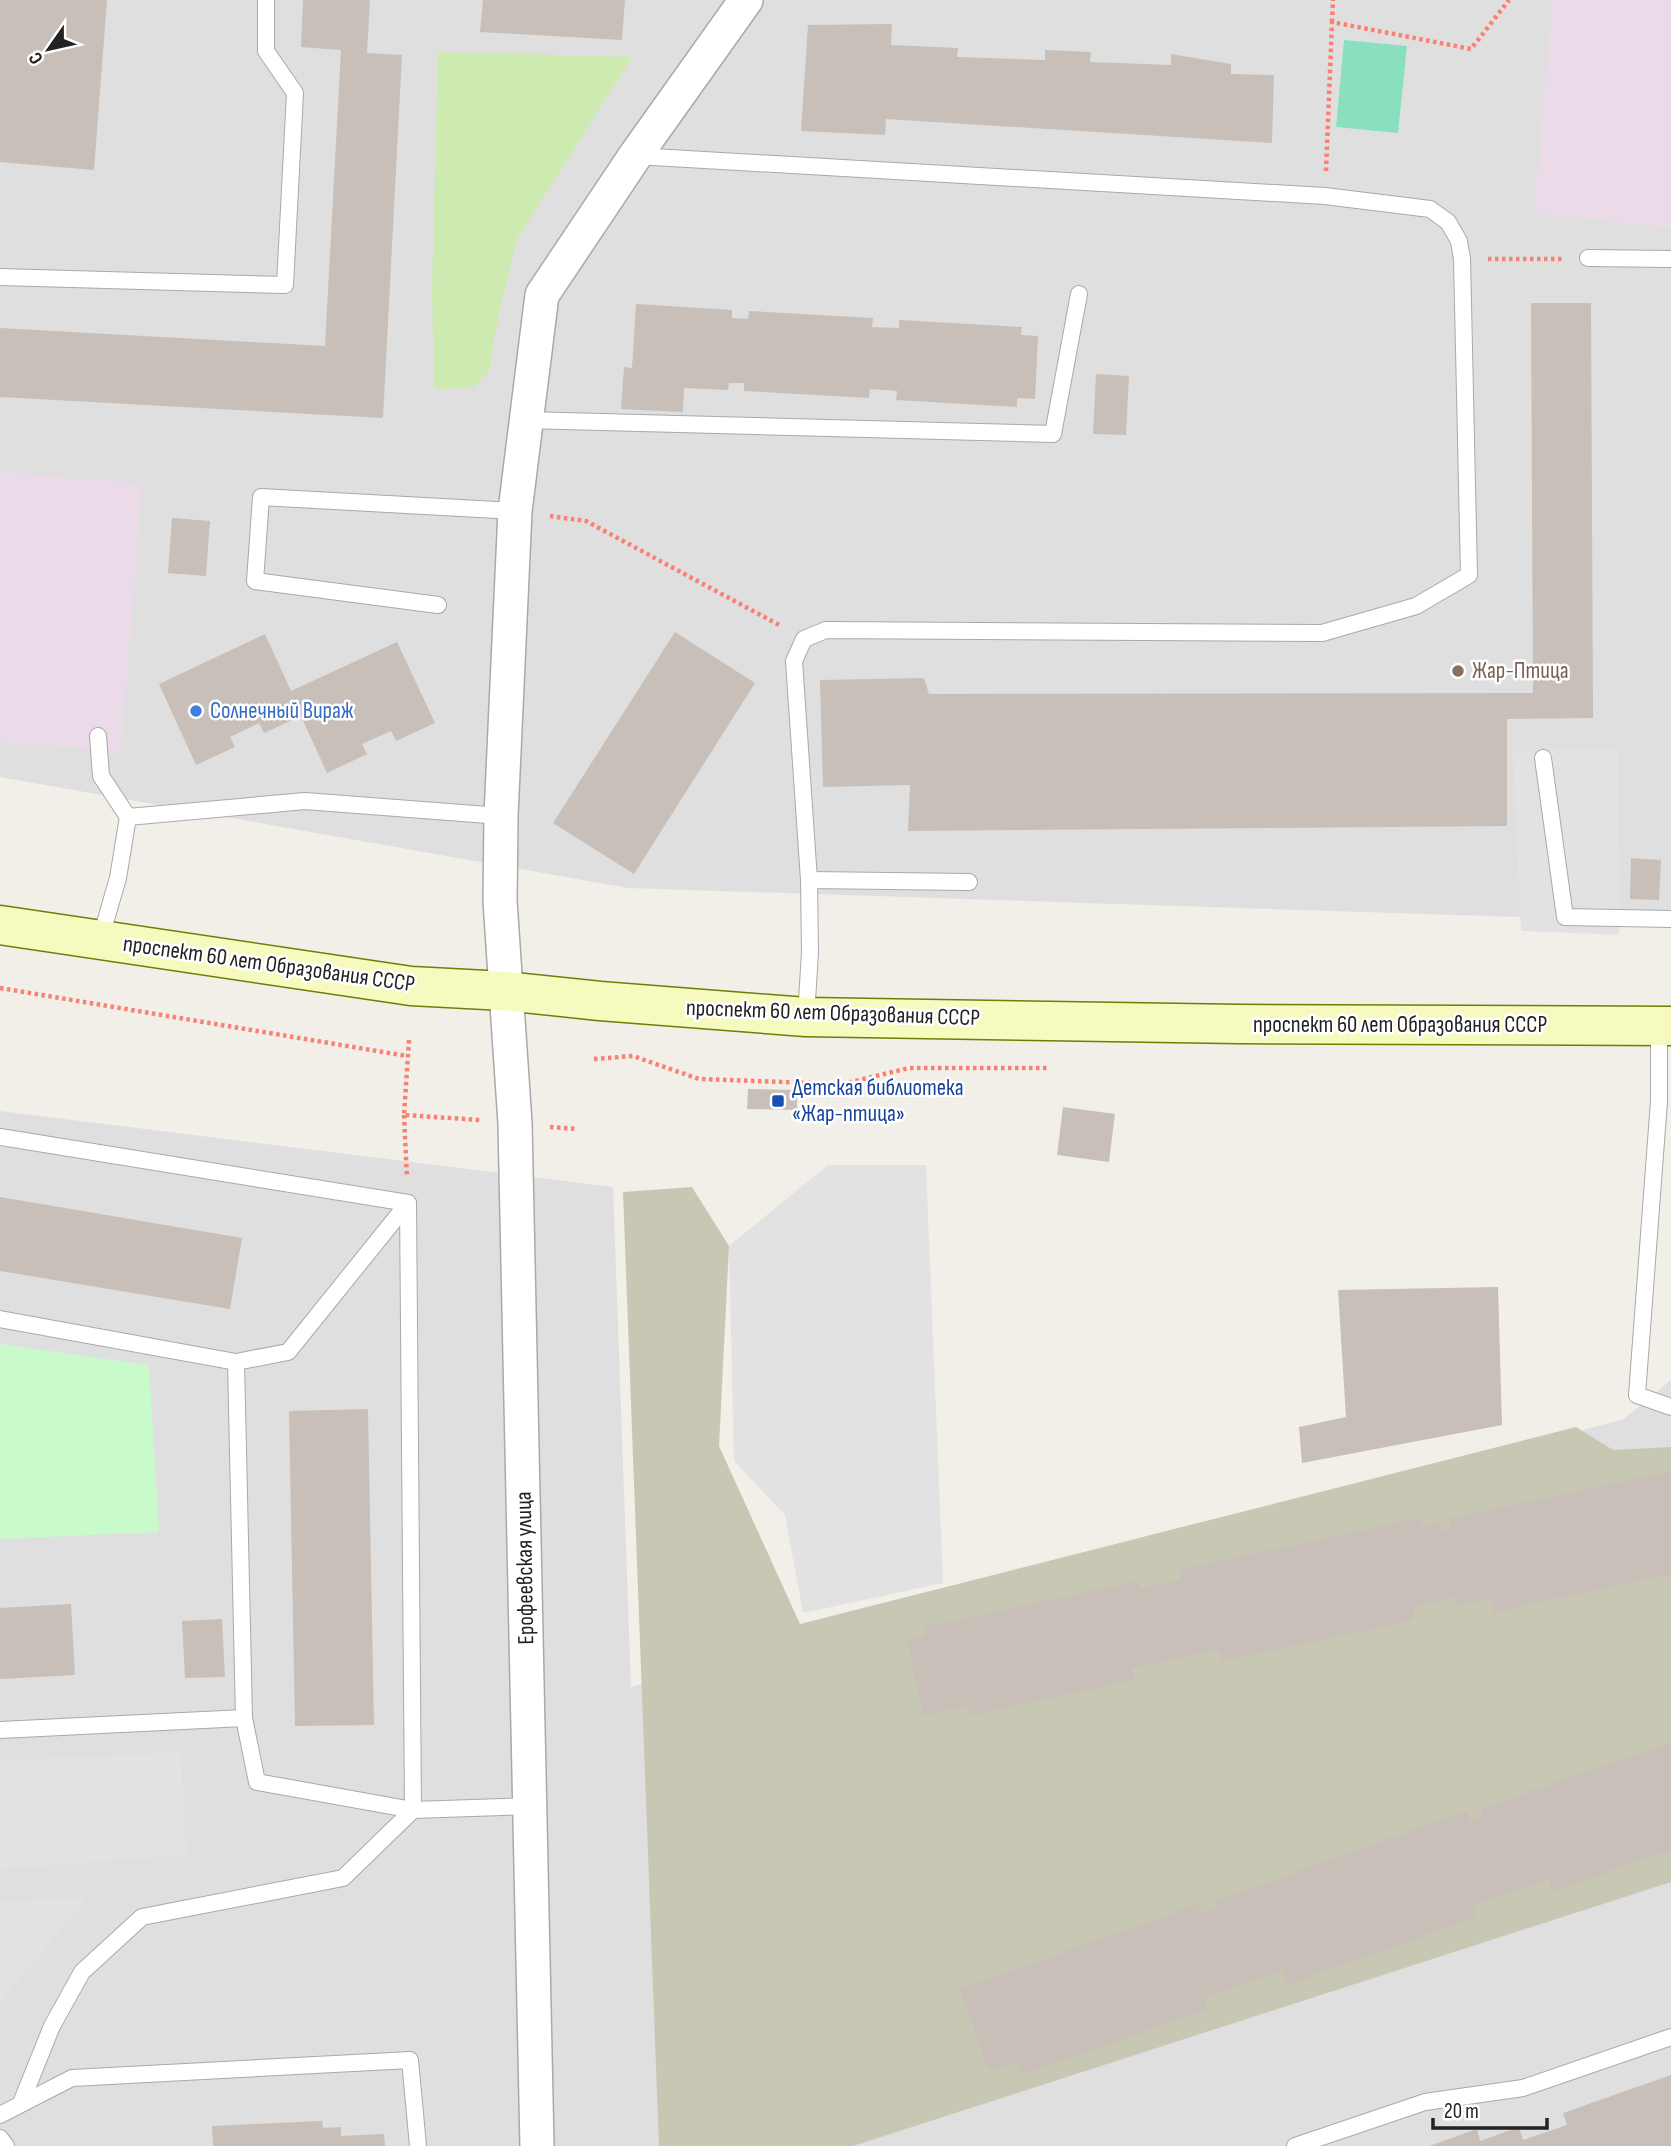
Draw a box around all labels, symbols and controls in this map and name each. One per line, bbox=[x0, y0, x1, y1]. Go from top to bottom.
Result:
north arrow bbox=[14, 14, 84, 84]
text: С bbox=[24, 47, 48, 68]
place label: Жар-Птица bbox=[1472, 657, 1569, 685]
marker: Жар-Птица bbox=[1450, 663, 1466, 679]
place label: Солнечный Вираж bbox=[210, 697, 354, 725]
marker: Солнечный Вираж bbox=[188, 703, 204, 719]
street label: проспект 60 лет Образования СССР bbox=[121, 930, 417, 998]
street label: проспект 60 лет Образования СССР bbox=[685, 994, 981, 1032]
street label: проспект 60 лет Образования СССР bbox=[1253, 1011, 1547, 1039]
place label: Детская библиотека «Жар-птица» bbox=[792, 1074, 964, 1128]
marker: Детская библиотека «Жар-птица» bbox=[770, 1093, 786, 1109]
street label: Ерофеевская улица bbox=[510, 1491, 540, 1645]
scale bar bbox=[1433, 2086, 1547, 2130]
text: 20 m bbox=[1444, 2099, 1479, 2124]

